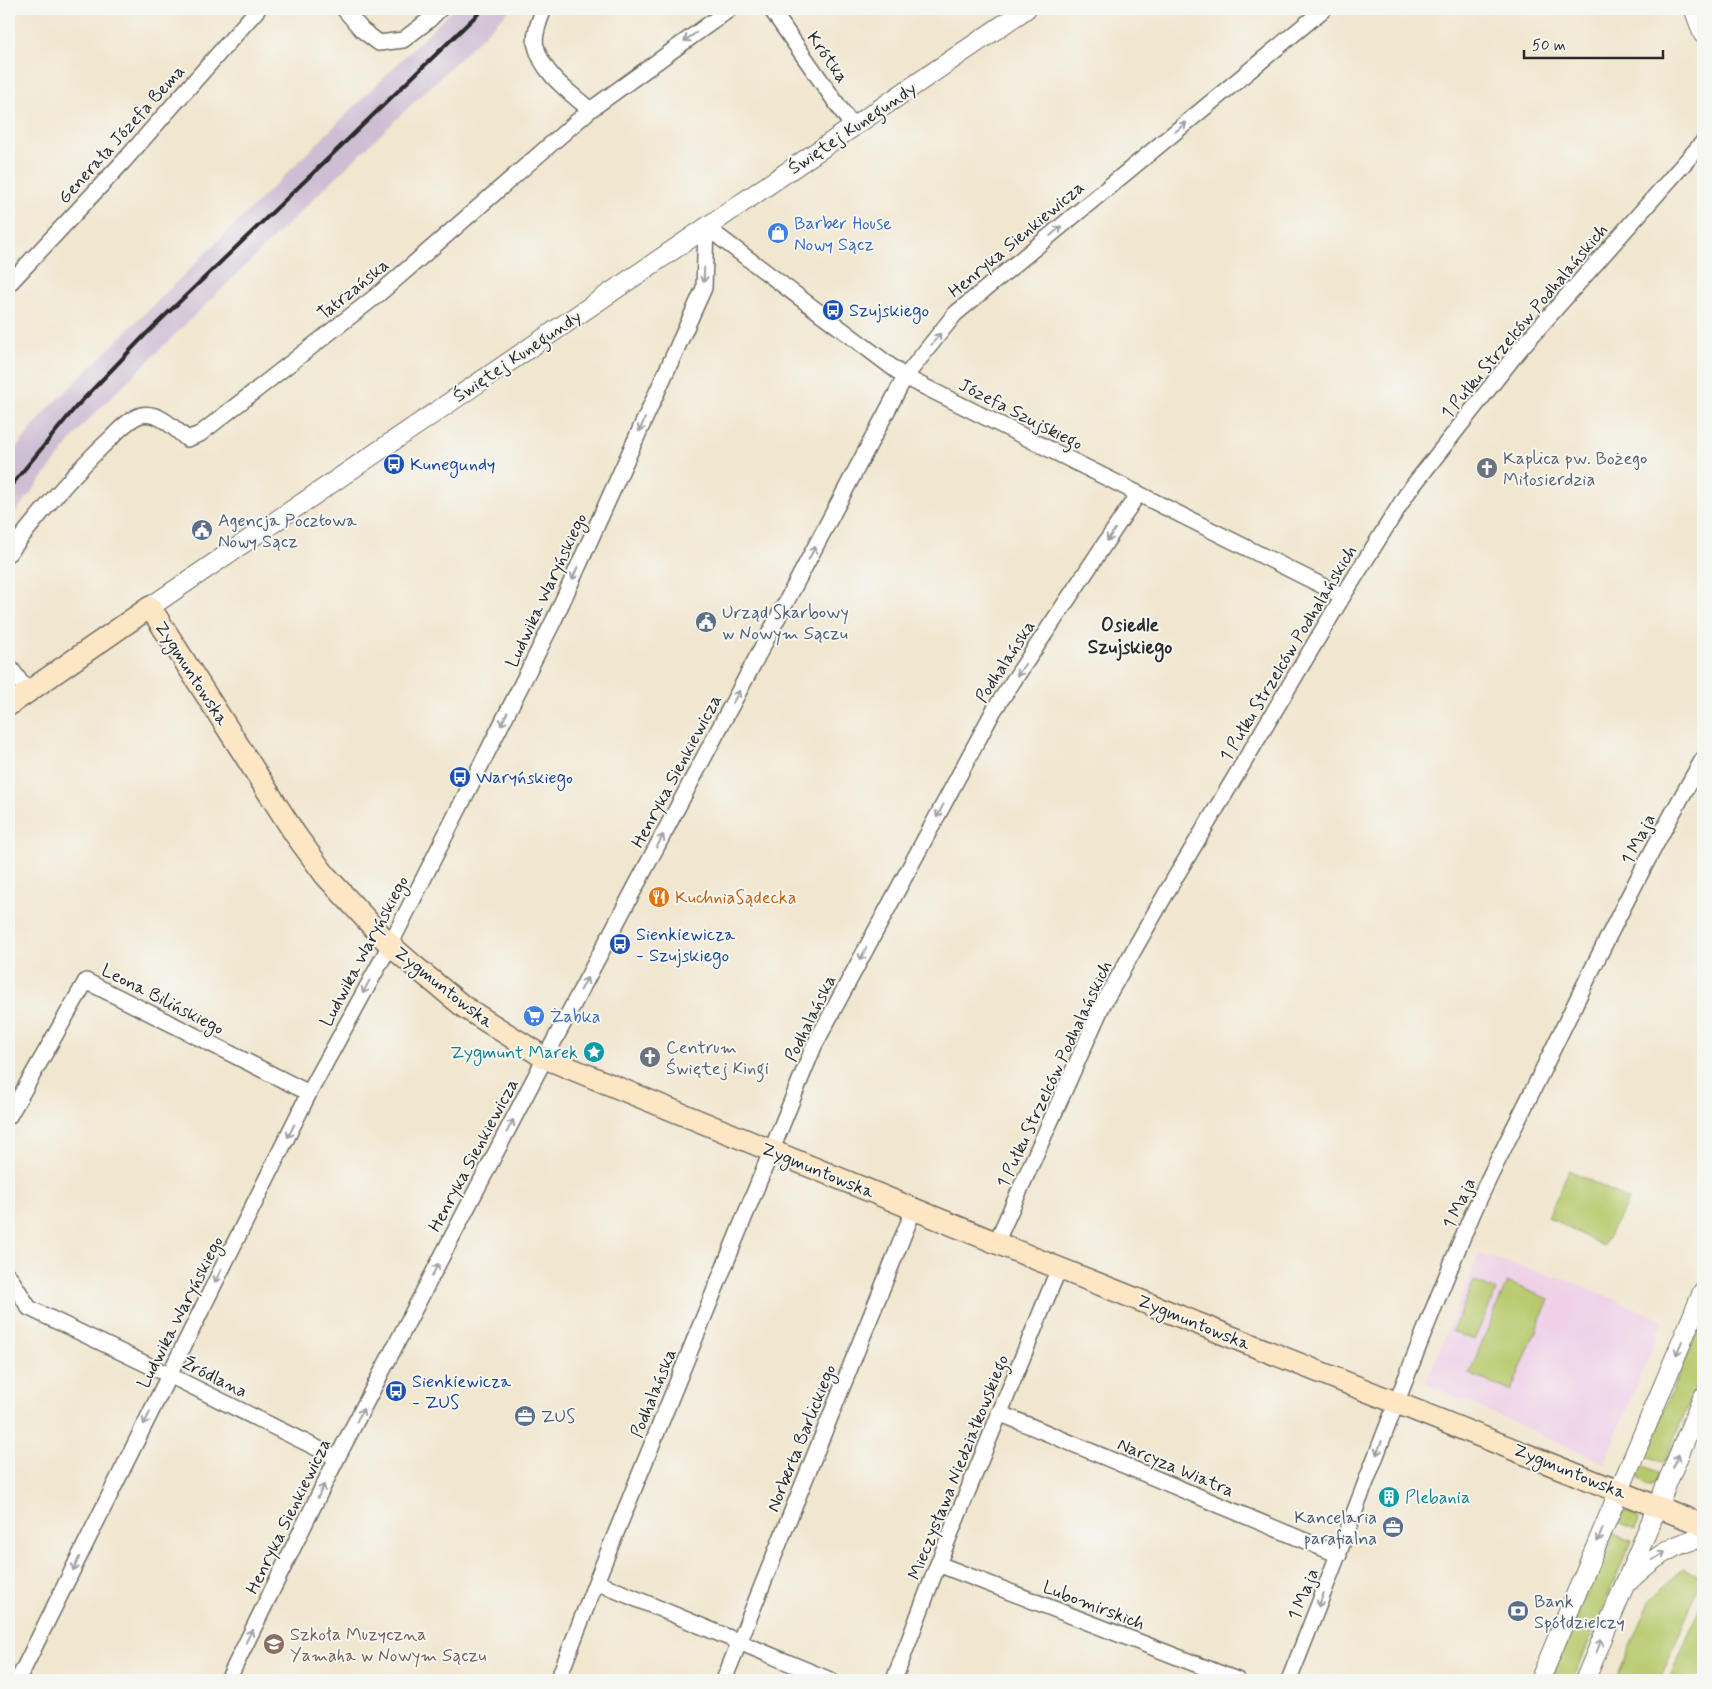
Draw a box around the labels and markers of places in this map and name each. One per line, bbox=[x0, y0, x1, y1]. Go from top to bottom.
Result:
place label: Barber House Nowy Sącz bbox=[794, 212, 892, 257]
shop icon: Barber House Nowy Sącz bbox=[766, 221, 790, 245]
bus stop icon: Szujskiego bbox=[821, 298, 845, 322]
place label: Szujskiego bbox=[849, 299, 929, 324]
place label: Kaplica pw. Bożego Miłosierdzia bbox=[1503, 447, 1647, 492]
bus stop icon: Kunegundy bbox=[382, 452, 406, 476]
place label: Kunegundy bbox=[410, 453, 495, 478]
church icon: Kaplica pw. Bożego Miłosierdzia bbox=[1475, 456, 1499, 480]
place label: Agencja Pocztowa Nowy Sącz bbox=[218, 509, 357, 554]
public building icon: Agencja Pocztowa Nowy Sącz bbox=[190, 518, 214, 542]
place label: Urząd Skarbowy w Nowym Sączu bbox=[722, 601, 849, 646]
public building icon: Urząd Skarbowy w Nowym Sączu bbox=[694, 610, 718, 634]
bus stop icon: Waryńskiego bbox=[448, 765, 472, 789]
place label: Waryńskiego bbox=[476, 766, 573, 791]
restaurant icon: KuchniaSądecka bbox=[647, 885, 671, 909]
place label: KuchniaSądecka bbox=[675, 886, 797, 910]
place label: Sienkiewicza - Szujskiego bbox=[636, 923, 735, 969]
bus stop icon: Sienkiewicza - Szujskiego bbox=[608, 932, 632, 956]
supermarket icon: Żabka bbox=[522, 1004, 546, 1028]
place label: Żabka bbox=[550, 1005, 601, 1029]
place label: Centrum Świętej Kingi bbox=[666, 1036, 769, 1083]
place icon: Zygmunt Marek bbox=[582, 1040, 606, 1064]
place label: Zygmunt Marek bbox=[450, 1041, 578, 1066]
church icon: Centrum Świętej Kingi bbox=[638, 1045, 662, 1069]
place label: Sienkiewicza - ZUS bbox=[412, 1370, 511, 1415]
bus stop icon: Sienkiewicza - ZUS bbox=[384, 1379, 408, 1403]
office icon: ZUS bbox=[513, 1404, 537, 1428]
place label: ZUS bbox=[541, 1405, 575, 1429]
building icon: Plebania bbox=[1377, 1485, 1401, 1509]
place label: Plebania bbox=[1405, 1486, 1471, 1510]
place label: Kancelaria parafialna bbox=[1294, 1506, 1377, 1551]
office icon: Kancelaria parafialna bbox=[1381, 1515, 1405, 1539]
place label: Bank Spółdzielczy bbox=[1534, 1590, 1625, 1635]
bank icon: Bank Spółdzielczy bbox=[1506, 1599, 1530, 1623]
place label: Szkoła Muzyczna Yamaha w Nowym Sączu bbox=[290, 1623, 486, 1668]
school or university icon: Szkoła Muzyczna Yamaha w Nowym Sączu bbox=[262, 1632, 286, 1656]

